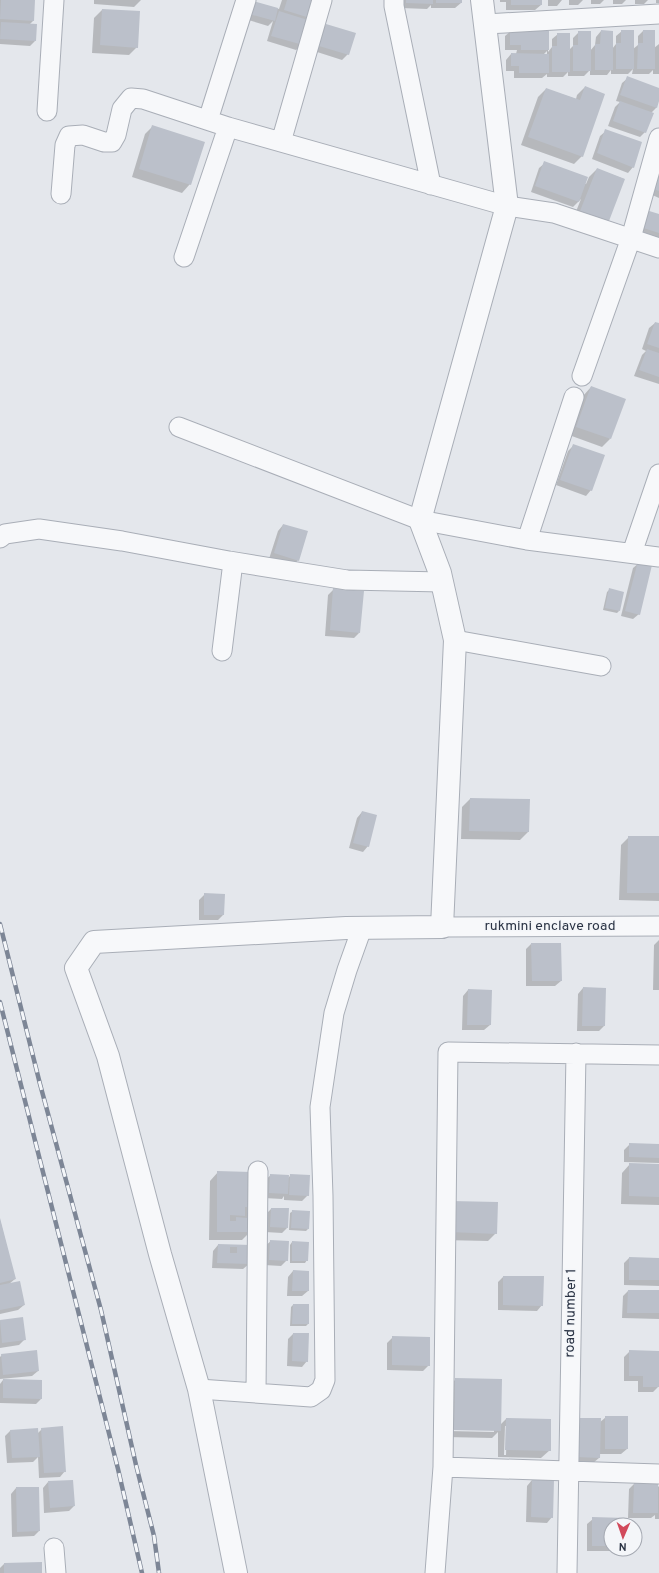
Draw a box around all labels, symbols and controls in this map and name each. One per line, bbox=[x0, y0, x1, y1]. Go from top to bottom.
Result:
street label: rukmini enclave road bbox=[484, 918, 616, 935]
street label: road number 1 bbox=[562, 1268, 580, 1358]
north arrow bbox=[603, 1517, 643, 1557]
text: N bbox=[618, 1539, 627, 1553]

